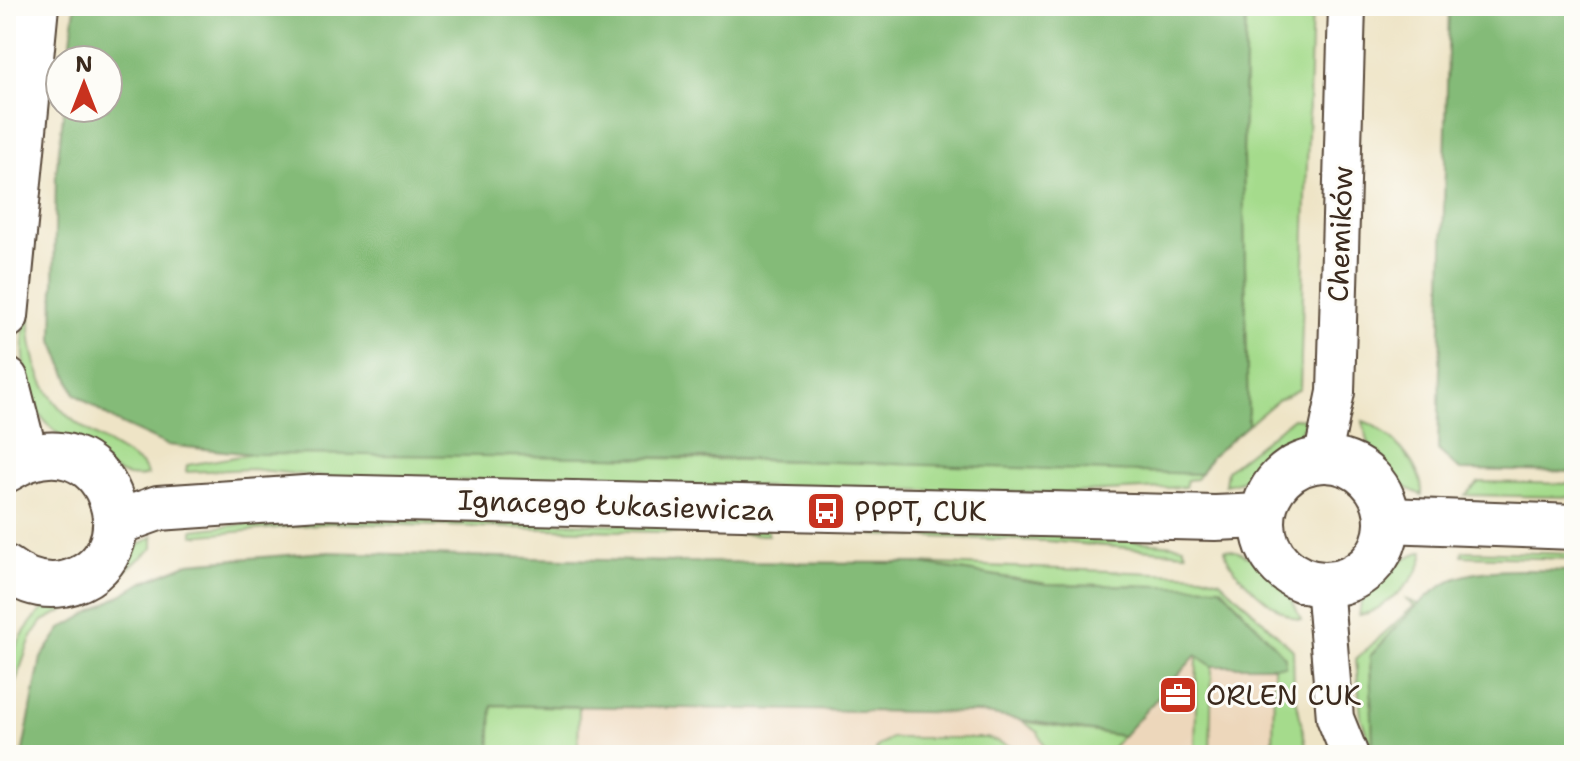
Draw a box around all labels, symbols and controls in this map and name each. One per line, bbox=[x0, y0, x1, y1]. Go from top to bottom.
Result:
north arrow bbox=[44, 44, 124, 124]
text: N bbox=[75, 50, 93, 79]
street label: Chemików bbox=[1319, 165, 1361, 303]
street label: Ignacego Łukasiewicza bbox=[457, 480, 775, 530]
bus stop icon: PPPT, CUK bbox=[805, 490, 847, 532]
place label: PPPT, CUK bbox=[854, 492, 986, 530]
office icon: ORLEN CUK bbox=[1157, 674, 1199, 716]
place label: ORLEN CUK bbox=[1206, 676, 1361, 714]

